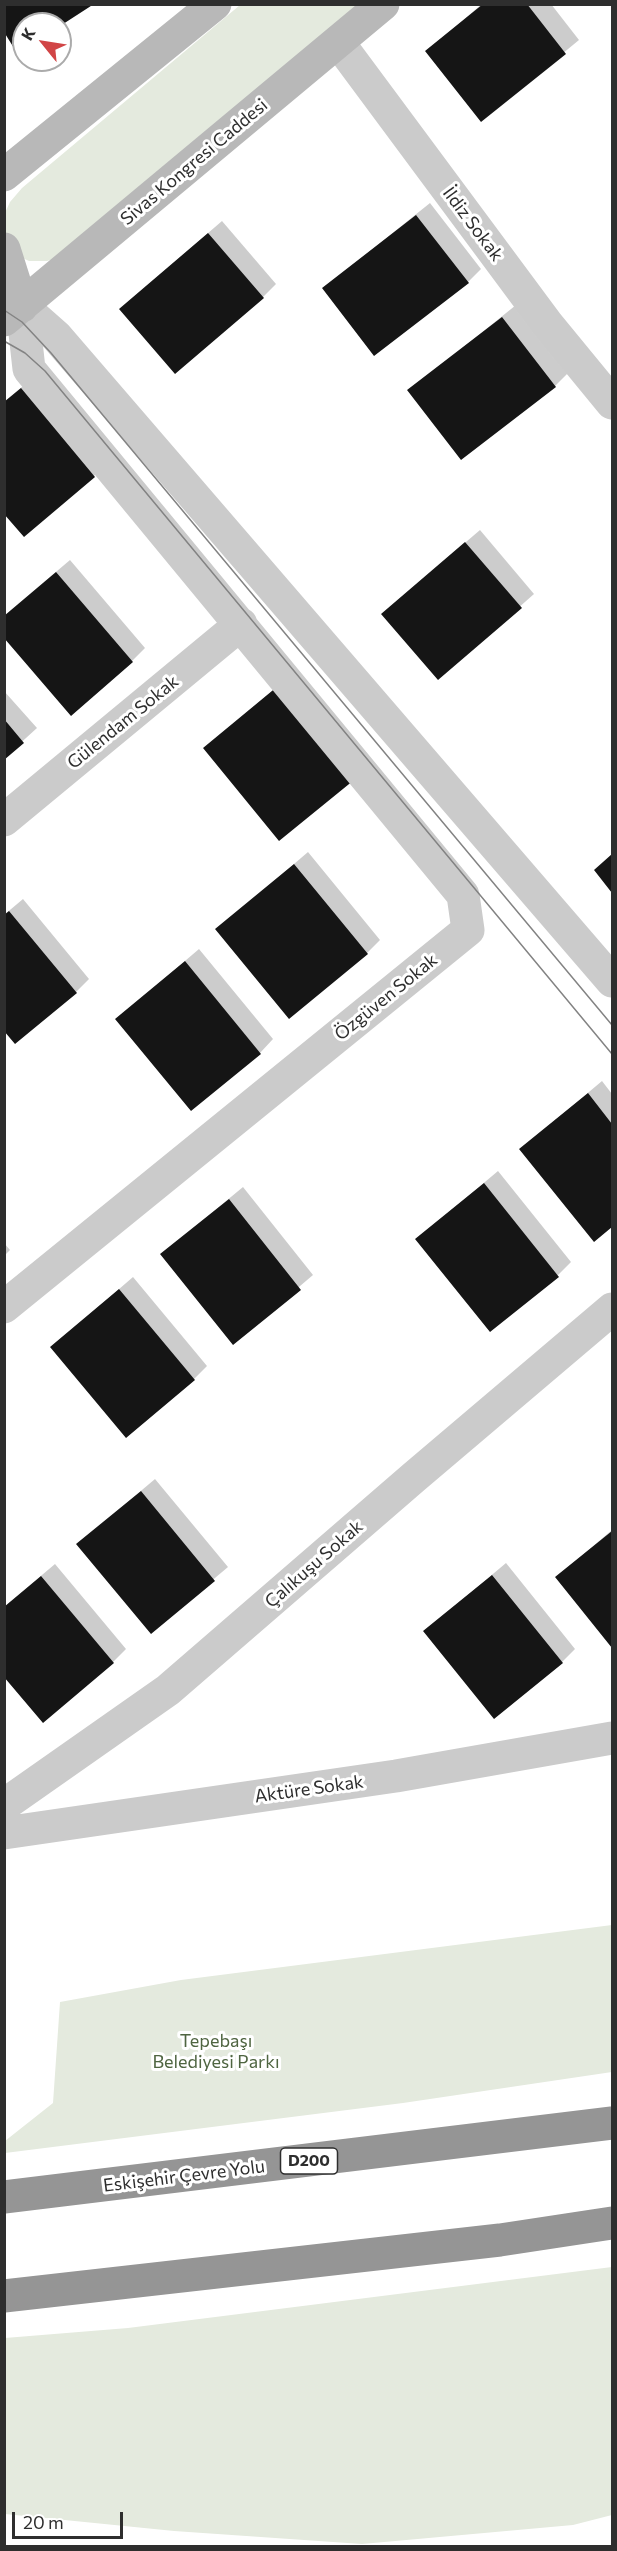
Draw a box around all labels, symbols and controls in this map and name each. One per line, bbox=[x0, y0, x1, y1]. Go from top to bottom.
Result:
north arrow bbox=[12, 12, 72, 72]
text: K bbox=[17, 24, 39, 43]
street label: Sivas Kongresi Caddesi bbox=[116, 94, 272, 230]
street label: İldiz Sokak bbox=[438, 183, 508, 265]
street label: Gülendam Sokak bbox=[63, 671, 183, 773]
street label: Özgüven Sokak bbox=[330, 949, 442, 1045]
street label: Çalıkuşu Sokak bbox=[261, 1516, 367, 1612]
street label: Aktüre Sokak bbox=[253, 1771, 365, 1807]
park label: Tepebaşı Belediyesi Parkı bbox=[152, 2030, 280, 2072]
road number: D200 bbox=[280, 2148, 338, 2174]
street label: Eskişehir Çevre Yolu bbox=[102, 2155, 266, 2197]
scale bar bbox=[15, 2500, 126, 2538]
text: 20 m bbox=[23, 2511, 64, 2533]

